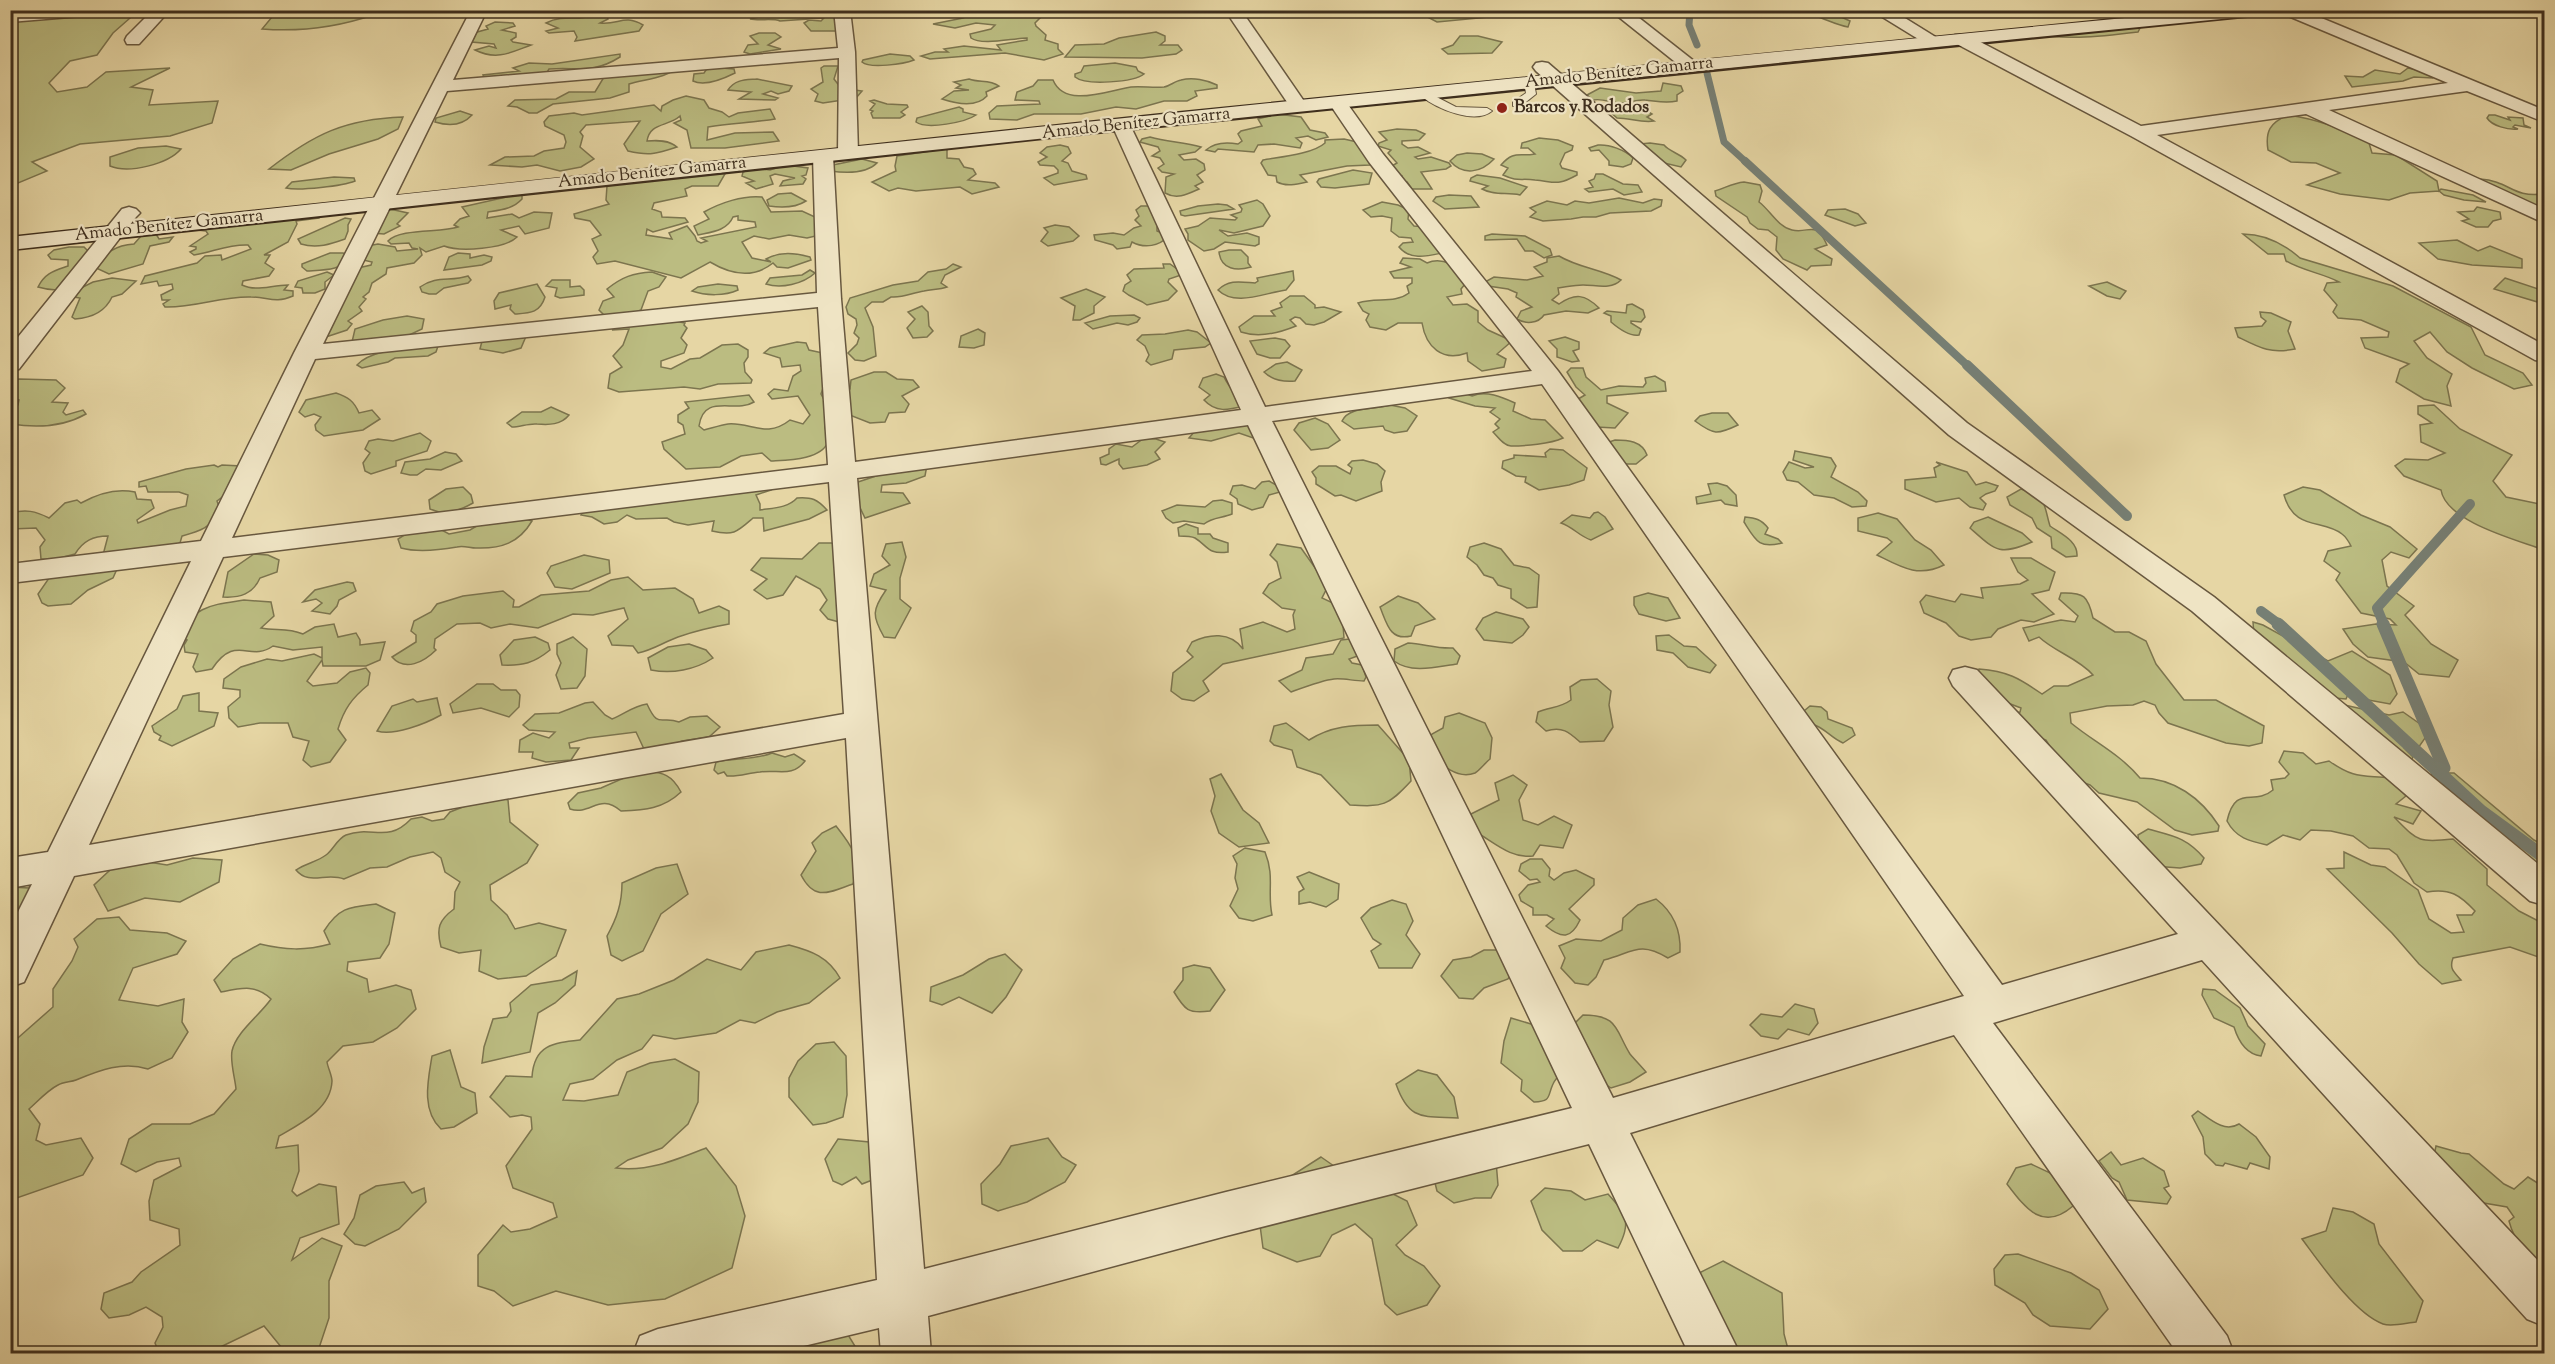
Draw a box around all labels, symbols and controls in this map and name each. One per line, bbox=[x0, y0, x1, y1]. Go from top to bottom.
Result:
street label: Amado Benítez Gamarra bbox=[1523, 50, 1715, 96]
place label: Barcos y Rodados bbox=[1514, 95, 1649, 121]
street label: Amado Benítez Gamarra bbox=[1040, 101, 1232, 147]
marker: Barcos y Rodados bbox=[1495, 101, 1509, 115]
street label: Amado Benítez Gamarra bbox=[556, 150, 748, 196]
street label: Amado Benítez Gamarra bbox=[73, 203, 265, 249]

